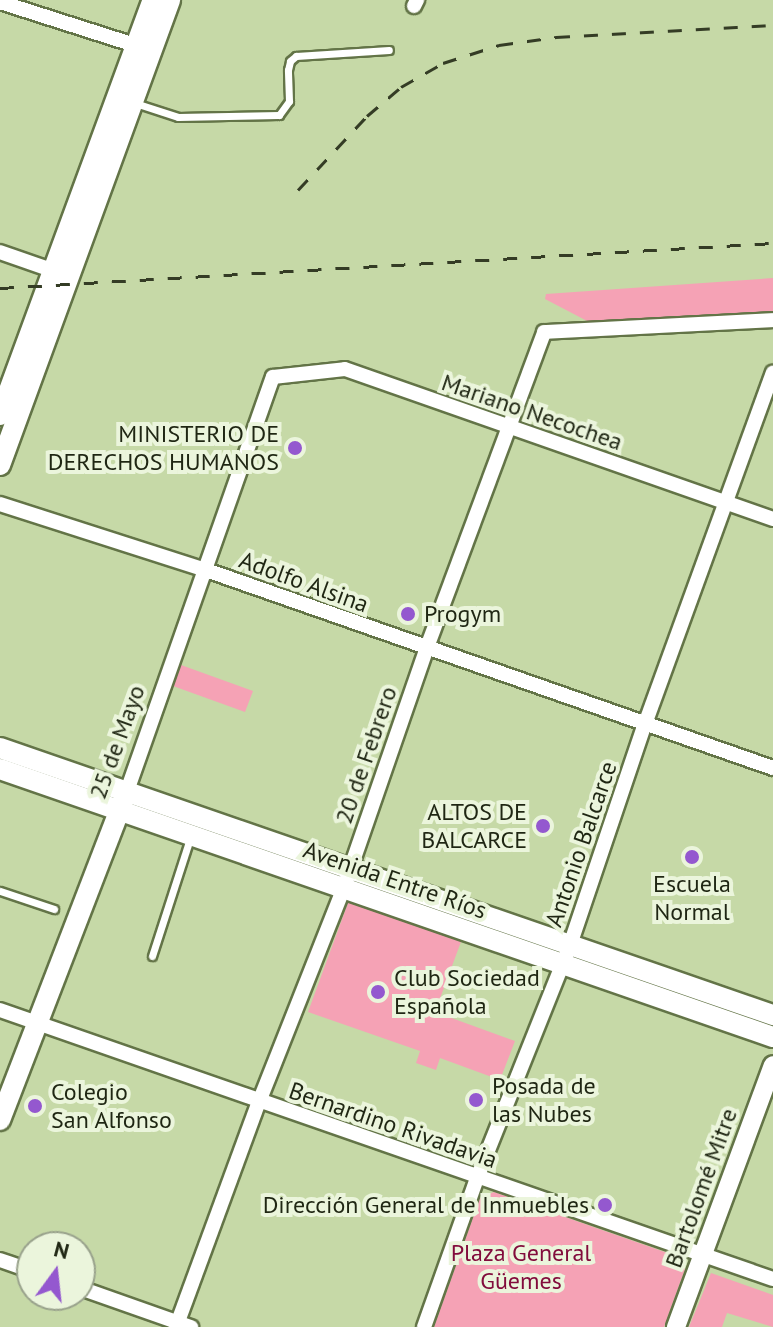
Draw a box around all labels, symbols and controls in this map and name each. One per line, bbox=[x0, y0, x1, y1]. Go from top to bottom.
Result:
street label: Mariano Necochea bbox=[438, 368, 626, 456]
place label: MINISTERIO DE DERECHOS HUMANOS bbox=[48, 420, 279, 476]
marker: MINISTERIO DE DERECHOS HUMANOS bbox=[286, 439, 304, 457]
street label: Adolfo Alsina bbox=[235, 545, 373, 619]
place label: Progym bbox=[424, 600, 501, 628]
marker: Progym bbox=[399, 605, 417, 623]
street label: 25 de Mayo bbox=[83, 681, 151, 803]
street label: 20 de Febrero bbox=[329, 683, 403, 827]
street label: Antonio Balcarce bbox=[539, 758, 623, 930]
place label: ALTOS DE BALCARCE bbox=[421, 798, 527, 854]
marker: ALTOS DE BALCARCE bbox=[534, 817, 552, 835]
street label: Avenida Entre Ríos bbox=[300, 835, 490, 925]
marker: Escuela Normal bbox=[683, 848, 701, 866]
place label: Escuela Normal bbox=[653, 870, 731, 926]
place label: Club Sociedad Española bbox=[394, 964, 540, 1020]
marker: Club Sociedad Española bbox=[369, 983, 387, 1001]
place label: Posada de las Nubes bbox=[492, 1072, 596, 1128]
street label: Bernardino Rivadavia bbox=[285, 1076, 501, 1174]
place label: Colegio San Alfonso bbox=[51, 1078, 173, 1134]
marker: Posada de las Nubes bbox=[467, 1091, 485, 1109]
marker: Colegio San Alfonso bbox=[26, 1097, 44, 1115]
street label: Bartolomé Mitre bbox=[659, 1104, 743, 1272]
place label: Dirección General de Inmuebles bbox=[263, 1191, 589, 1219]
marker: Dirección General de Inmuebles bbox=[596, 1196, 614, 1214]
north arrow bbox=[16, 1231, 96, 1311]
text: N bbox=[51, 1234, 72, 1265]
park label: Plaza General Güemes bbox=[451, 1239, 591, 1295]

